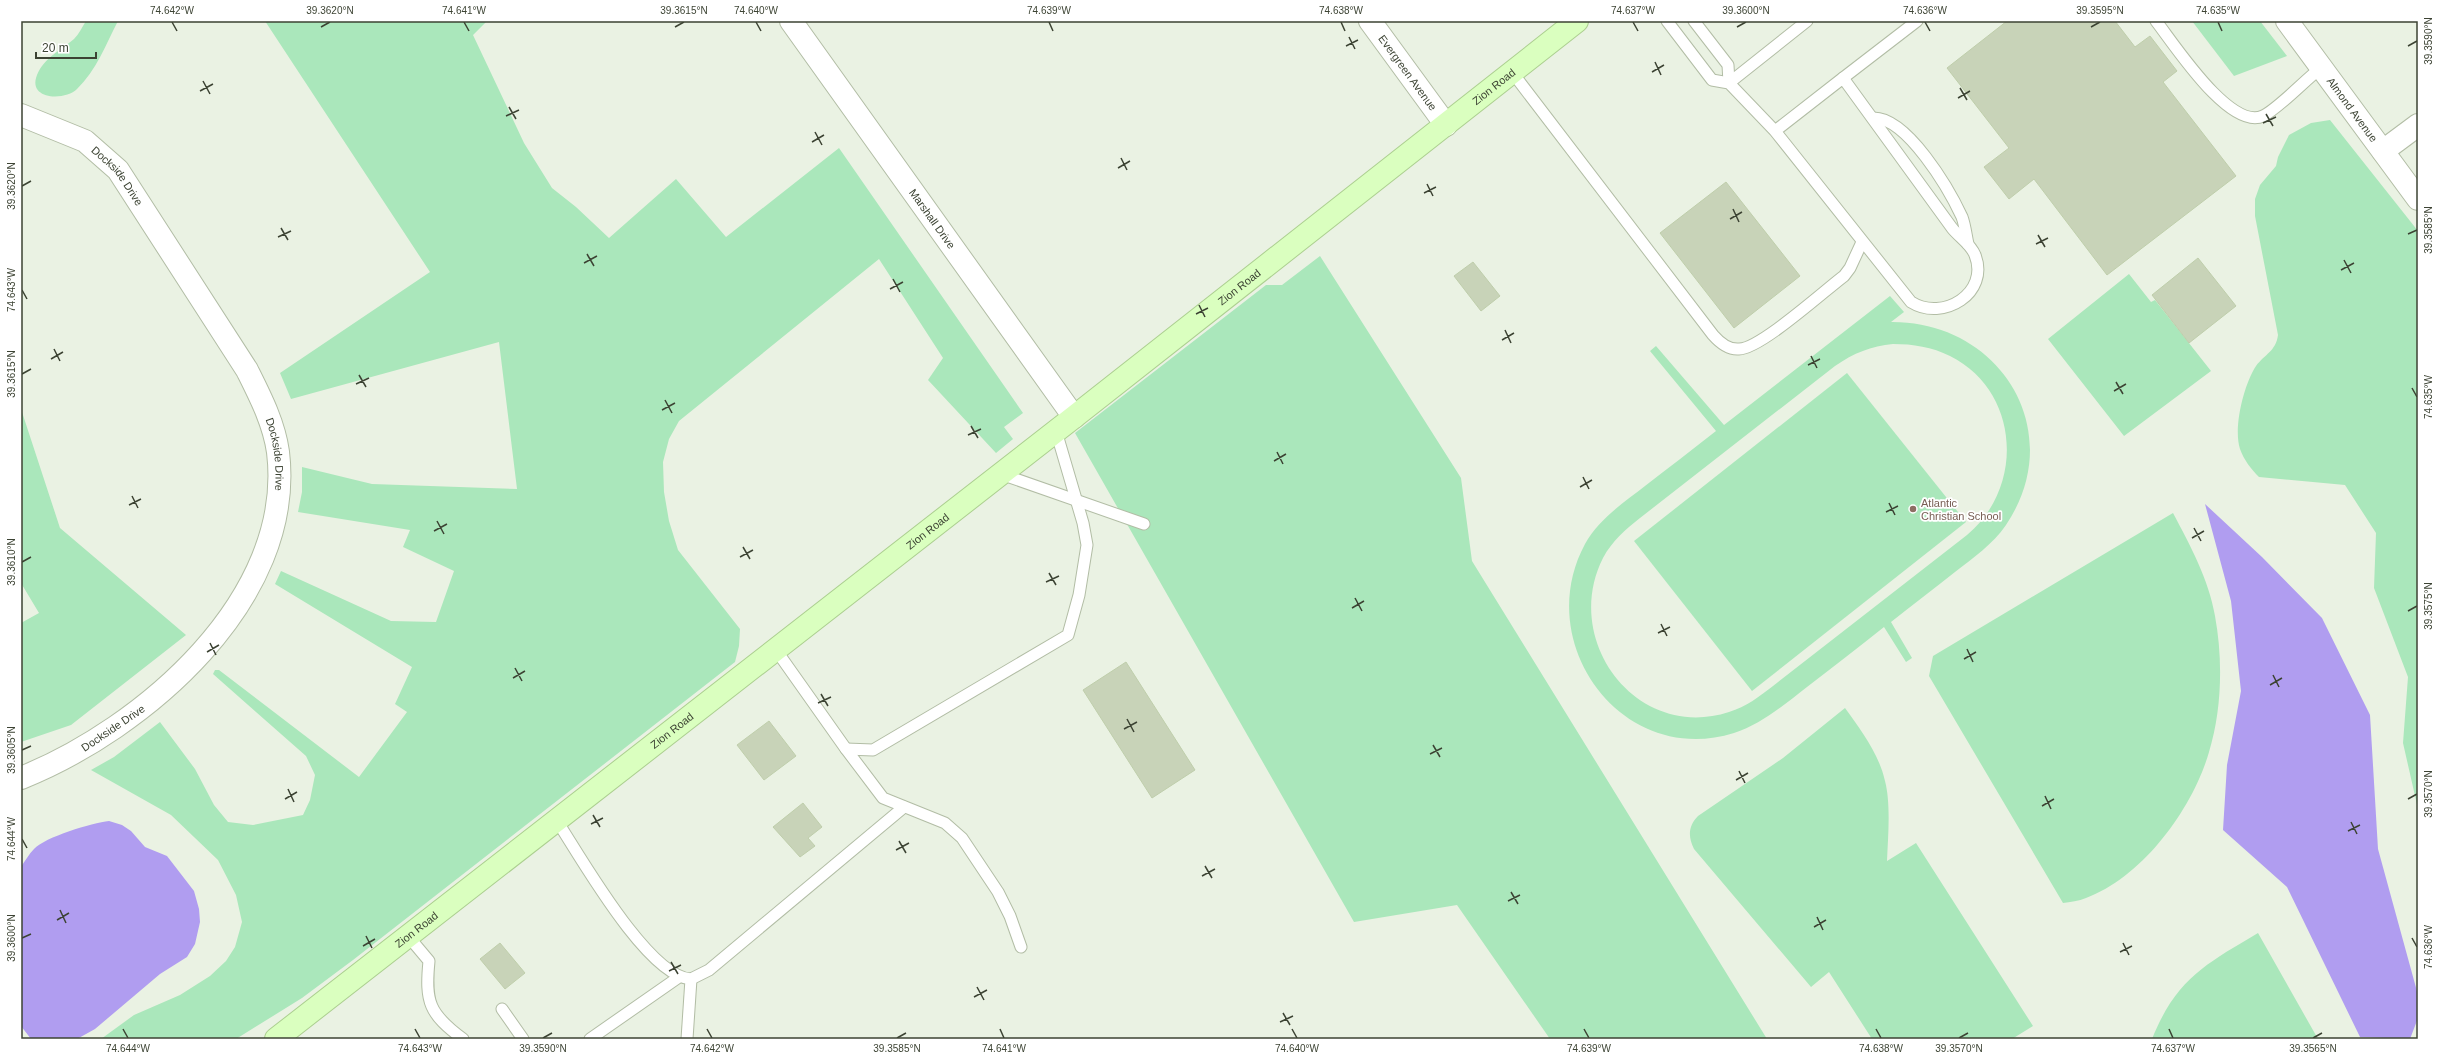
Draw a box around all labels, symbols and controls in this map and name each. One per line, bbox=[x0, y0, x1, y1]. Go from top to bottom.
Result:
text: 74.642°W bbox=[150, 5, 195, 16]
text: 39.3620°N bbox=[306, 5, 354, 16]
text: 74.641°W bbox=[442, 5, 487, 16]
text: 39.3615°N bbox=[660, 5, 708, 16]
text: 74.640°W bbox=[734, 5, 779, 16]
text: 74.639°W bbox=[1027, 5, 1072, 16]
text: 74.638°W bbox=[1319, 5, 1364, 16]
text: 74.637°W bbox=[1611, 5, 1656, 16]
text: 39.3600°N bbox=[1722, 5, 1770, 16]
text: 74.636°W bbox=[1903, 5, 1948, 16]
text: 39.3595°N bbox=[2076, 5, 2124, 16]
text: 74.635°W bbox=[2196, 5, 2241, 16]
text: 39.3590°N bbox=[2423, 17, 2434, 65]
street label: Evergreen Avenue bbox=[1376, 33, 1439, 113]
scale bar bbox=[36, 34, 96, 60]
text: 20 m bbox=[42, 41, 69, 55]
street label: Zion Road bbox=[1470, 66, 1517, 107]
street label: Almond Avenue bbox=[2325, 75, 2380, 144]
street label: Dockside Drive bbox=[89, 144, 145, 208]
text: 39.3620°N bbox=[6, 162, 17, 210]
street label: Marshall Drive bbox=[907, 187, 958, 251]
text: 39.3585°N bbox=[2423, 206, 2434, 254]
text: 74.643°W bbox=[6, 267, 17, 312]
street label: Zion Road bbox=[1215, 267, 1263, 307]
text: 39.3615°N bbox=[6, 350, 17, 398]
text: 74.635°W bbox=[2423, 374, 2434, 419]
street label: Dockside Drive bbox=[263, 416, 285, 491]
place label: Atlantic Christian School bbox=[1921, 497, 2001, 522]
marker: Atlantic Christian School bbox=[1908, 504, 1918, 514]
street label: Zion Road bbox=[904, 511, 951, 552]
text: 39.3610°N bbox=[6, 538, 17, 586]
text: 39.3575°N bbox=[2423, 582, 2434, 630]
street label: Dockside Drive bbox=[79, 702, 147, 754]
street label: Zion Road bbox=[648, 710, 696, 751]
text: 39.3605°N bbox=[6, 726, 17, 774]
text: 39.3570°N bbox=[2423, 770, 2434, 818]
text: 74.644°W bbox=[6, 816, 17, 861]
street label: Zion Road bbox=[393, 909, 440, 950]
text: 39.3600°N bbox=[6, 914, 17, 962]
text: 74.636°W bbox=[2423, 924, 2434, 969]
text: 74.644°W bbox=[106, 1043, 151, 1054]
text: 74.643°W bbox=[398, 1043, 443, 1054]
text: 39.3590°N bbox=[519, 1043, 567, 1054]
text: 74.642°W bbox=[690, 1043, 735, 1054]
text: 39.3585°N bbox=[873, 1043, 921, 1054]
text: 74.641°W bbox=[982, 1043, 1027, 1054]
text: 74.640°W bbox=[1275, 1043, 1320, 1054]
text: 74.639°W bbox=[1567, 1043, 1612, 1054]
text: 74.638°W bbox=[1859, 1043, 1904, 1054]
text: 39.3570°N bbox=[1935, 1043, 1983, 1054]
text: 74.637°W bbox=[2151, 1043, 2196, 1054]
text: 39.3565°N bbox=[2289, 1043, 2337, 1054]

